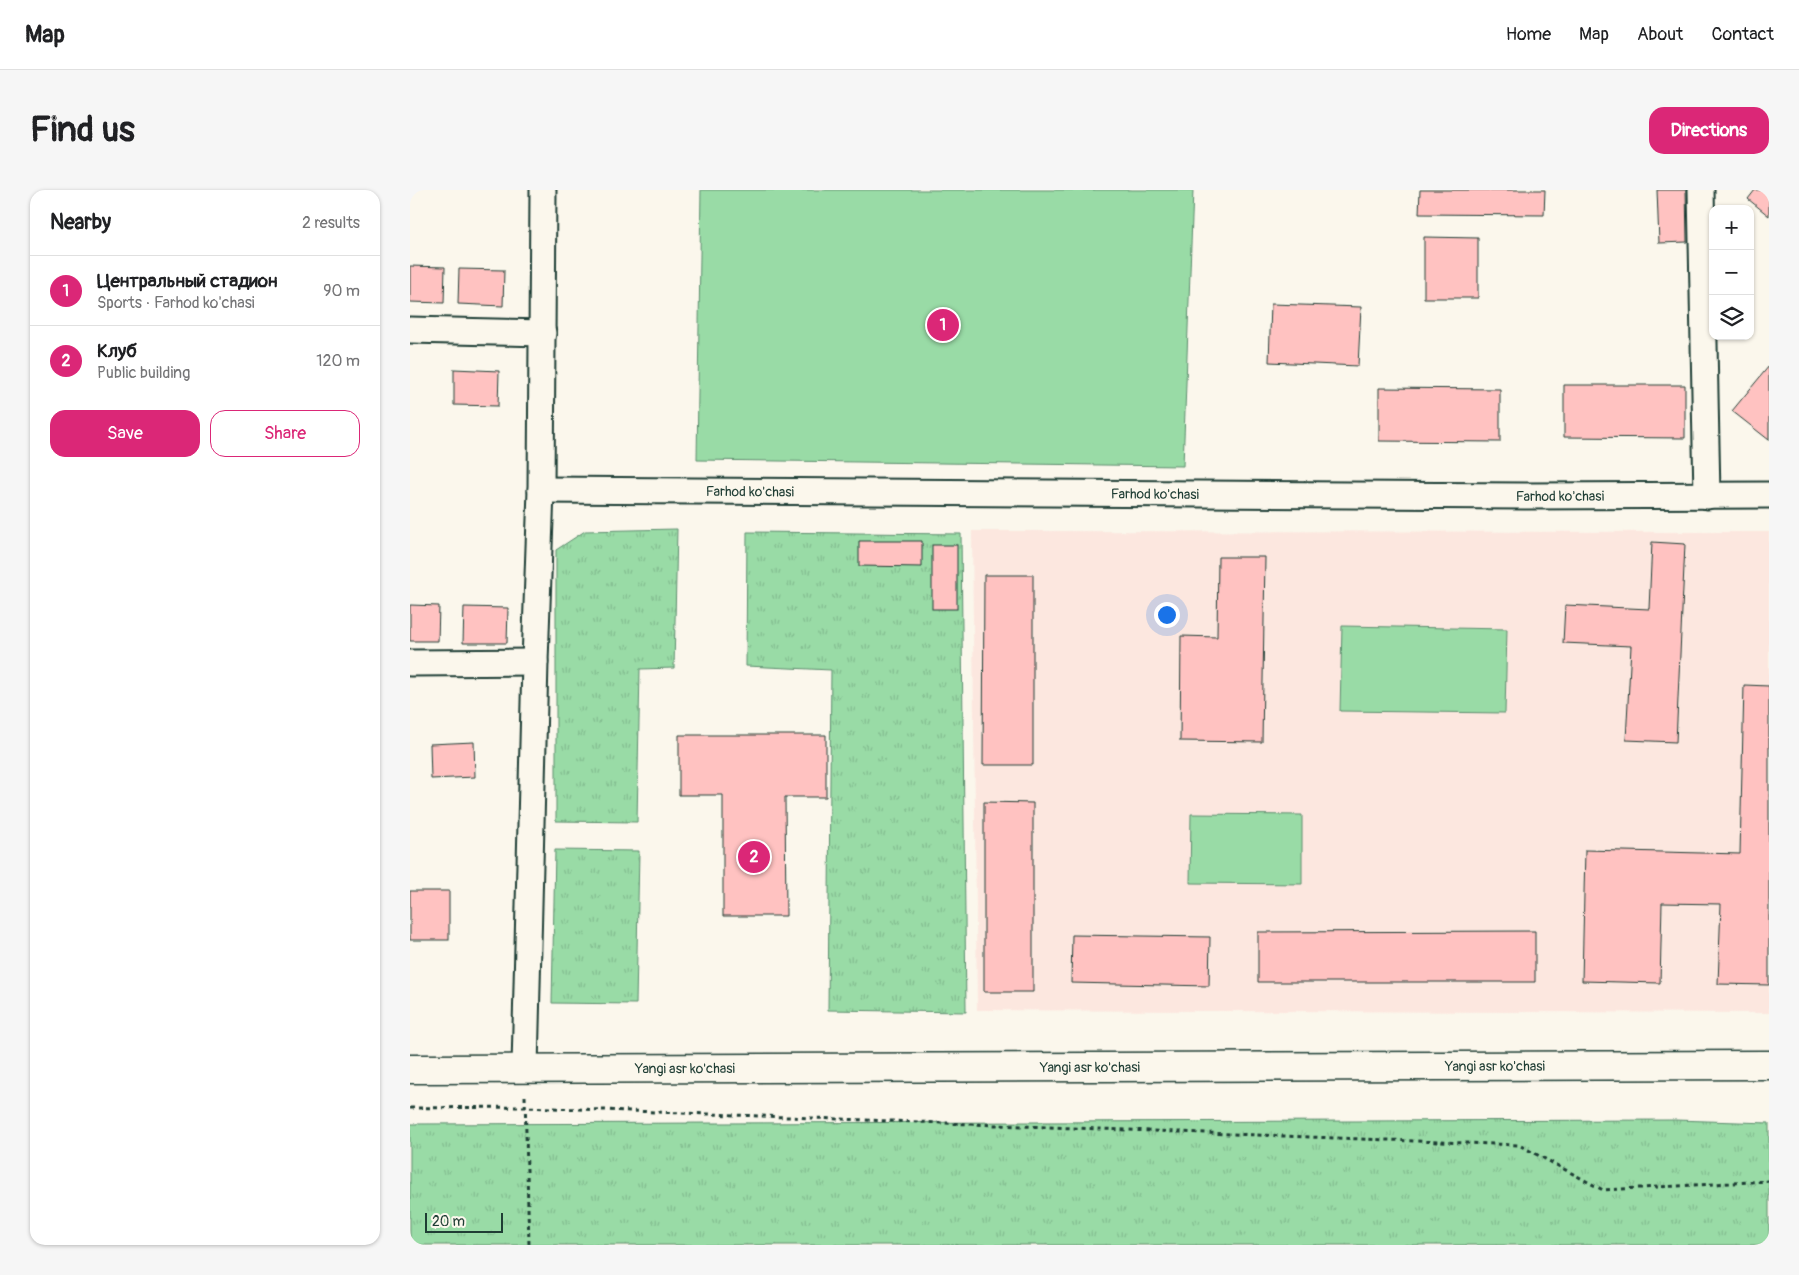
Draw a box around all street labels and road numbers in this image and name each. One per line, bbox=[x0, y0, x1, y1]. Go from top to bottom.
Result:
street label: Farhod ko'chasi bbox=[706, 483, 795, 501]
street label: Farhod ko'chasi bbox=[1111, 485, 1200, 503]
street label: Farhod ko'chasi bbox=[1516, 488, 1605, 505]
street label: Yangi asr ko'chasi bbox=[1444, 1058, 1546, 1075]
street label: Yangi asr ko'chasi bbox=[1039, 1059, 1141, 1076]
street label: Yangi asr ko'chasi bbox=[634, 1060, 736, 1077]

